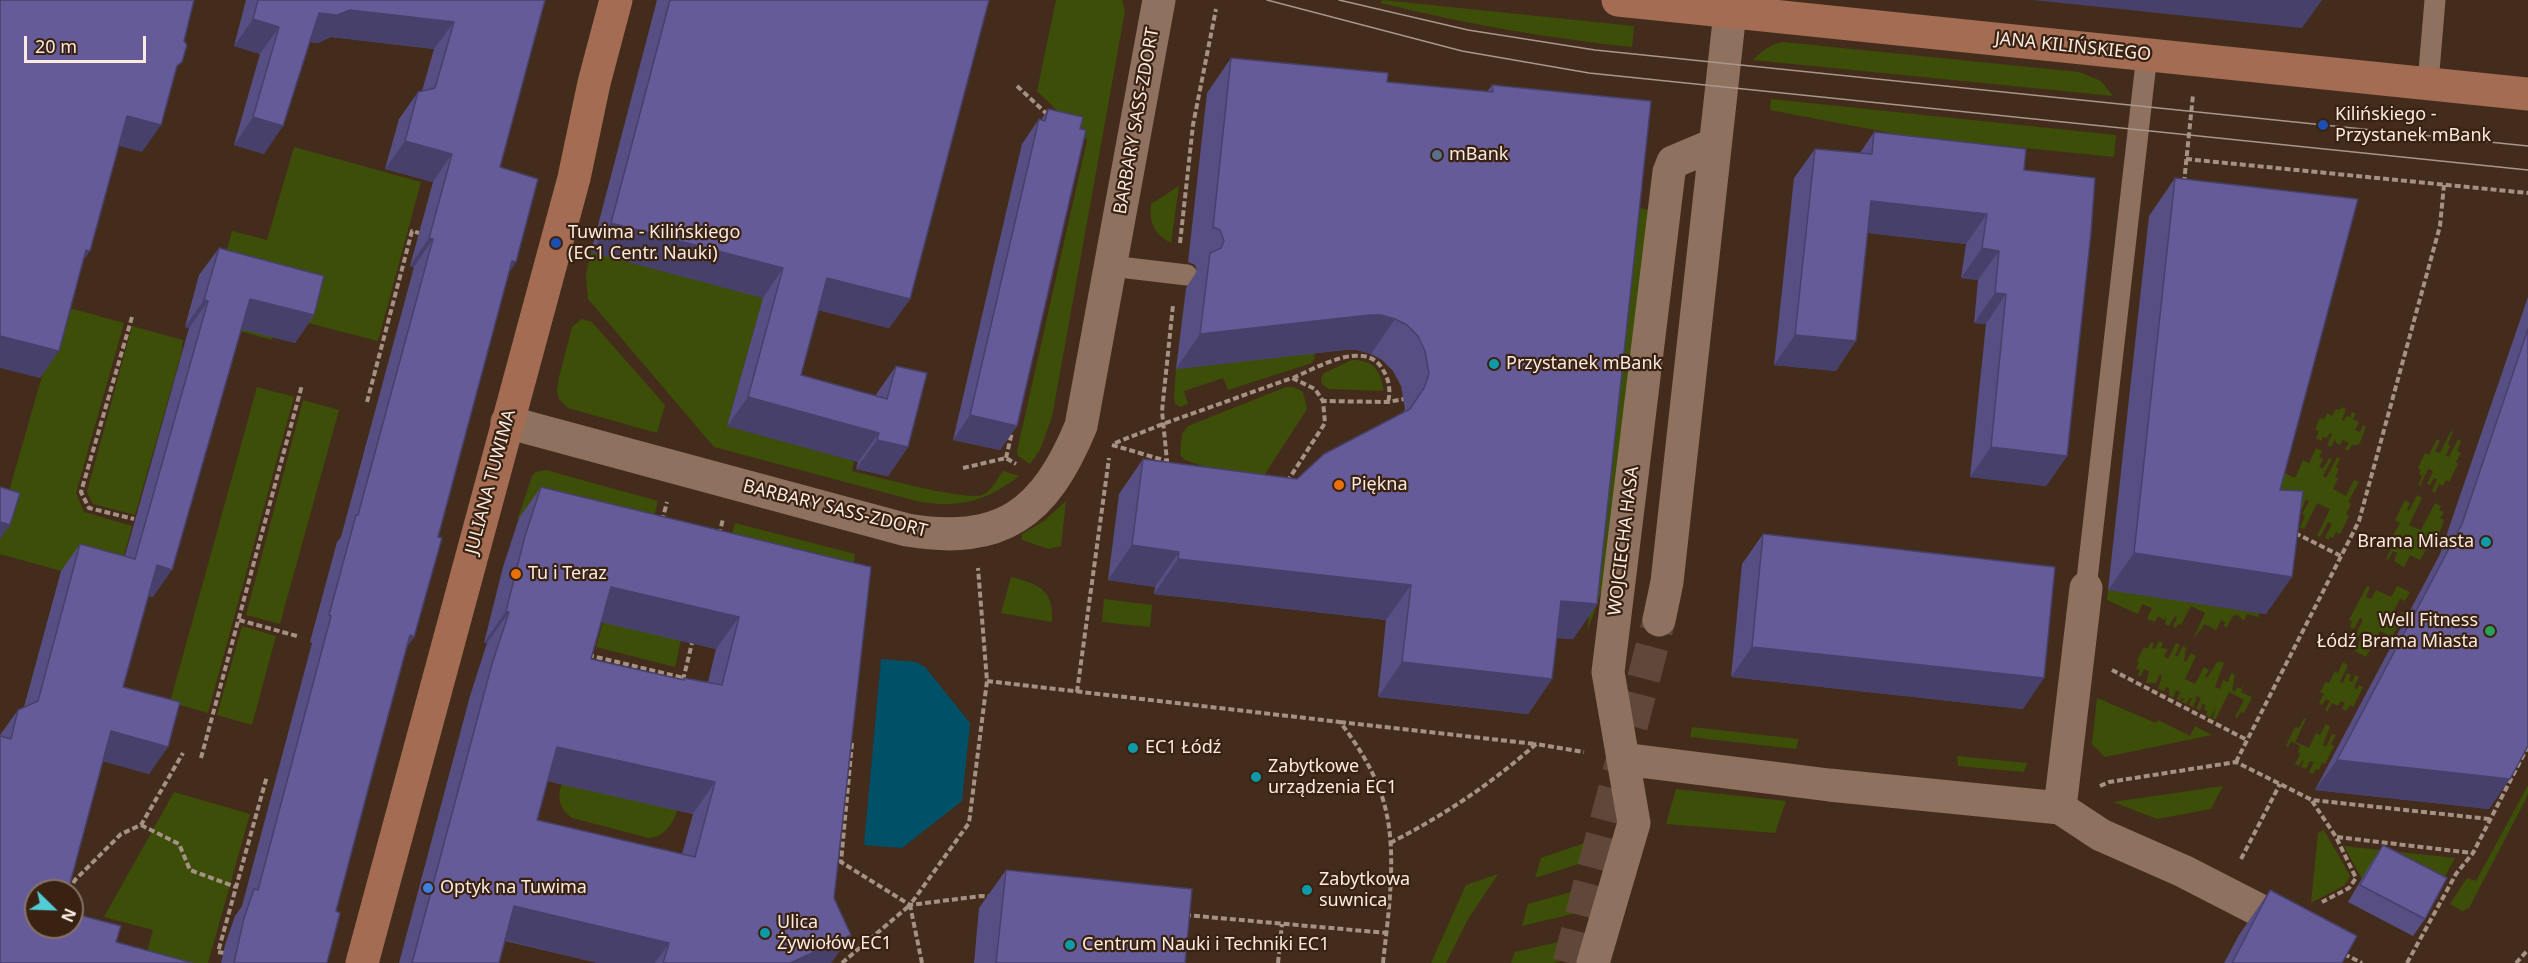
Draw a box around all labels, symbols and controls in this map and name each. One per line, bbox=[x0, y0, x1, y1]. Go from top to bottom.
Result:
scale bar bbox=[27, 24, 148, 62]
street label: BARBARY SASS-ZDORT bbox=[1110, 26, 1164, 216]
street label: JANA KILIŃSKIEGO bbox=[1994, 28, 2152, 66]
text: 20 m bbox=[35, 34, 77, 58]
place label: Kilińskiego - Przystanek mBank bbox=[2335, 104, 2491, 146]
marker: Kilińskiego - Przystanek mBank bbox=[2316, 118, 2330, 132]
place label: mBank bbox=[1449, 144, 1508, 166]
marker: mBank bbox=[1430, 148, 1444, 162]
place label: Tuwima - Kilińskiego (EC1 Centr. Nauki) bbox=[568, 222, 740, 264]
marker: Tuwima - Kilińskiego (EC1 Centr. Nauki) bbox=[549, 236, 563, 250]
place label: Przystanek mBank bbox=[1506, 353, 1662, 375]
marker: Przystanek mBank bbox=[1487, 357, 1501, 371]
street label: JULIANA TUWIMA bbox=[461, 407, 521, 557]
street label: WOJCIECHA HASA bbox=[1604, 465, 1644, 617]
place label: Piękna bbox=[1351, 474, 1408, 496]
street label: BARBARY SASS-ZDORT bbox=[741, 476, 929, 542]
marker: Piękna bbox=[1332, 478, 1346, 492]
place label: Brama Miasta bbox=[2357, 531, 2474, 553]
marker: Brama Miasta bbox=[2479, 535, 2493, 549]
place label: Tu i Teraz bbox=[528, 563, 607, 585]
marker: Tu i Teraz bbox=[509, 567, 523, 581]
place label: Well Fitness Łódź Brama Miasta bbox=[2317, 610, 2478, 652]
marker: Well Fitness Łódź Brama Miasta bbox=[2483, 624, 2497, 638]
place label: EC1 Łódź bbox=[1145, 737, 1221, 759]
marker: EC1 Łódź bbox=[1126, 741, 1140, 755]
place label: Zabytkowe urządzenia EC1 bbox=[1268, 756, 1397, 798]
marker: Zabytkowe urządzenia EC1 bbox=[1249, 770, 1263, 784]
place label: Zabytkowa suwnica bbox=[1319, 869, 1410, 912]
place label: Optyk na Tuwima bbox=[440, 877, 587, 899]
north arrow bbox=[24, 879, 84, 939]
marker: Optyk na Tuwima bbox=[421, 881, 435, 895]
marker: Zabytkowa suwnica bbox=[1300, 883, 1314, 897]
text: N bbox=[56, 905, 81, 926]
place label: Ulica Żywiołów EC1 bbox=[777, 912, 892, 954]
marker: Ulica Żywiołów EC1 bbox=[758, 926, 772, 940]
place label: Centrum Nauki i Techniki EC1 bbox=[1082, 934, 1329, 956]
marker: Centrum Nauki i Techniki EC1 bbox=[1063, 938, 1077, 952]

